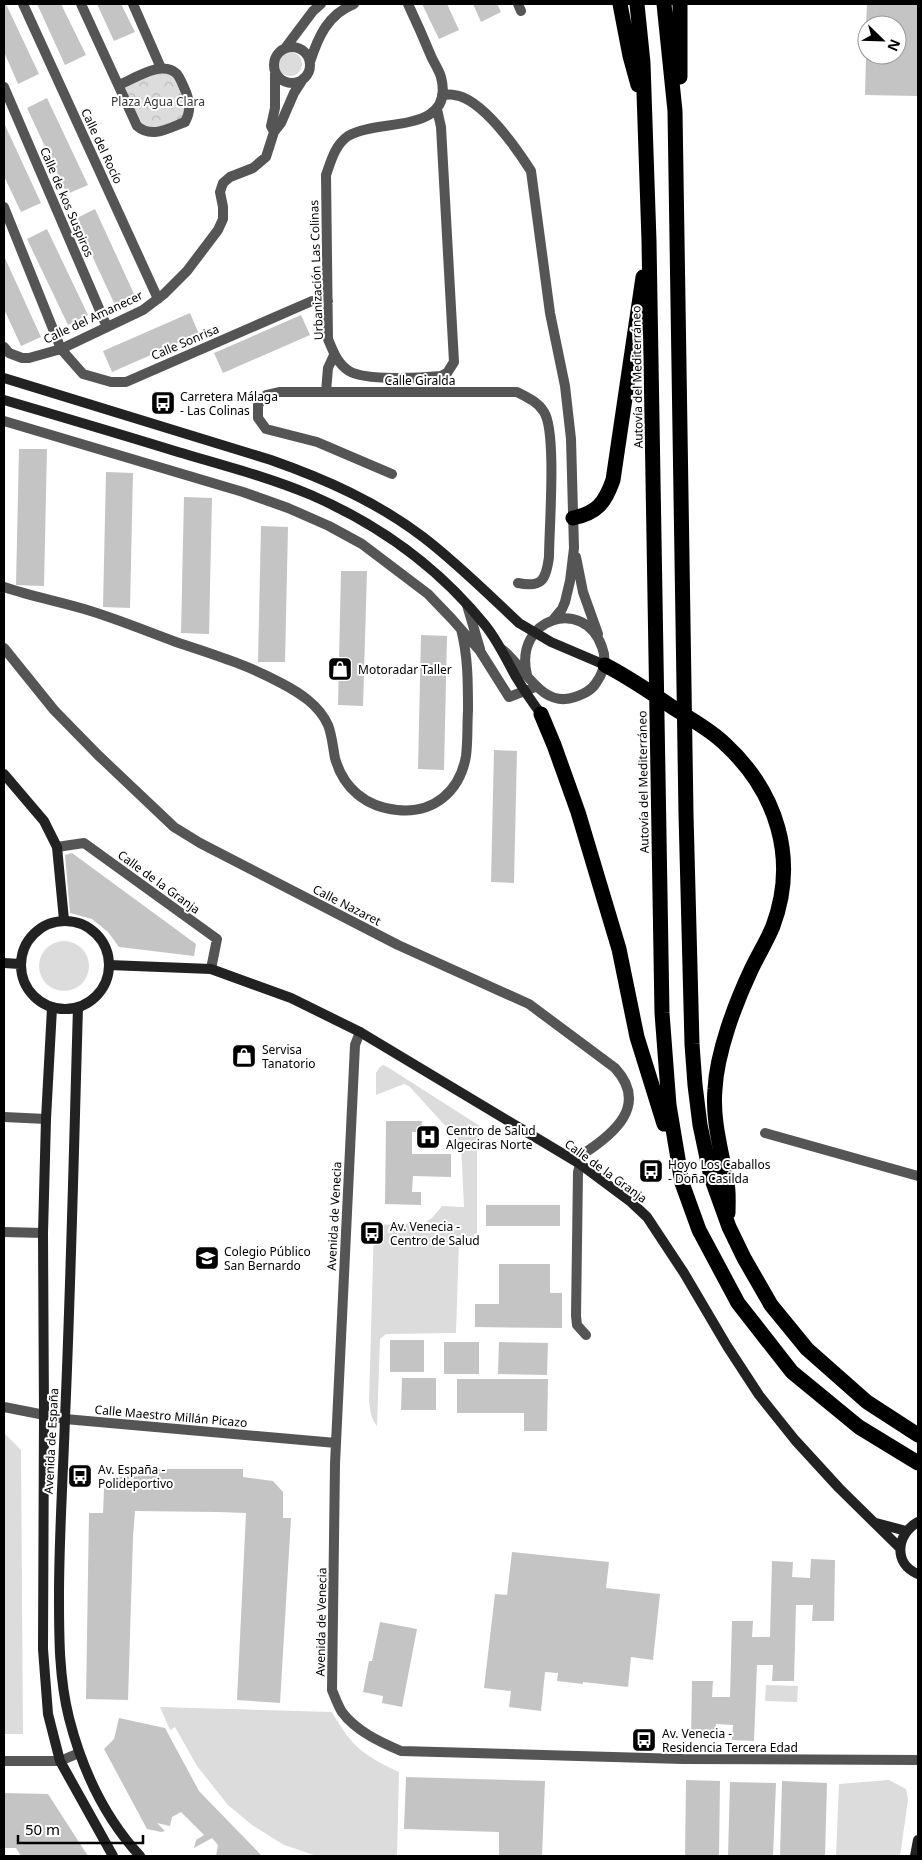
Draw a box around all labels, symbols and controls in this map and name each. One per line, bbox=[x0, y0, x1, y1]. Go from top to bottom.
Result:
north arrow bbox=[857, 15, 907, 65]
text: N bbox=[883, 36, 905, 54]
park label: Plaza Agua Clara bbox=[111, 93, 205, 110]
street label: Calle del Rocío bbox=[77, 105, 127, 187]
street label: Calle de kos Suspiros bbox=[36, 144, 98, 260]
street label: Urbanización Las Colinas bbox=[305, 199, 327, 340]
street label: Calle del Amanecer bbox=[40, 286, 146, 348]
street label: Autovía del Mediterráneo bbox=[627, 305, 647, 449]
street label: Calle Sonrisa bbox=[148, 320, 222, 364]
street label: Calle Giralda bbox=[385, 372, 455, 389]
place label: Carretera Málaga - Las Colinas bbox=[180, 388, 278, 419]
bus stop icon: Carretera Málaga - Las Colinas bbox=[150, 390, 176, 416]
shop icon: Motoradar Taller bbox=[327, 656, 353, 682]
place label: Motoradar Taller bbox=[358, 661, 452, 678]
street label: Autovía del Mediterráneo bbox=[633, 710, 653, 854]
street label: Calle de la Granja bbox=[114, 846, 204, 918]
street label: Calle Nazaret bbox=[310, 881, 385, 930]
place label: Servisa Tanatorio bbox=[262, 1041, 316, 1072]
shop icon: Servisa Tanatorio bbox=[231, 1043, 257, 1069]
place label: Centro de Salud Algeciras Norte bbox=[446, 1122, 536, 1153]
hospital icon: Centro de Salud Algeciras Norte bbox=[415, 1124, 441, 1150]
street label: Calle de la Granja bbox=[561, 1135, 651, 1207]
place label: Hoyo Los Caballos - Doña Casilda bbox=[668, 1156, 771, 1187]
bus stop icon: Hoyo Los Caballos - Doña Casilda bbox=[638, 1158, 664, 1184]
street label: Avenida de Venecia bbox=[323, 1161, 345, 1271]
place label: Av. Venecia - Centro de Salud bbox=[390, 1218, 480, 1249]
bus stop icon: Av. Venecia - Centro de Salud bbox=[359, 1220, 385, 1246]
place label: Colegio Público San Bernardo bbox=[224, 1243, 311, 1274]
school or university icon: Colegio Público San Bernardo bbox=[194, 1245, 220, 1271]
street label: Avenida de España bbox=[40, 1388, 62, 1494]
street label: Calle Maestro Millán Picazo bbox=[94, 1401, 248, 1431]
place label: Av. España - Polideportivo bbox=[98, 1461, 173, 1492]
bus stop icon: Av. España - Polideportivo bbox=[67, 1463, 93, 1489]
street label: Avenida de Venecia bbox=[312, 1567, 330, 1677]
place label: Av. Venecia - Residencia Tercera Edad bbox=[662, 1725, 798, 1756]
bus stop icon: Av. Venecia - Residencia Tercera Edad bbox=[631, 1727, 657, 1753]
scale bar bbox=[18, 1812, 142, 1844]
text: 50 m bbox=[25, 1819, 60, 1839]

